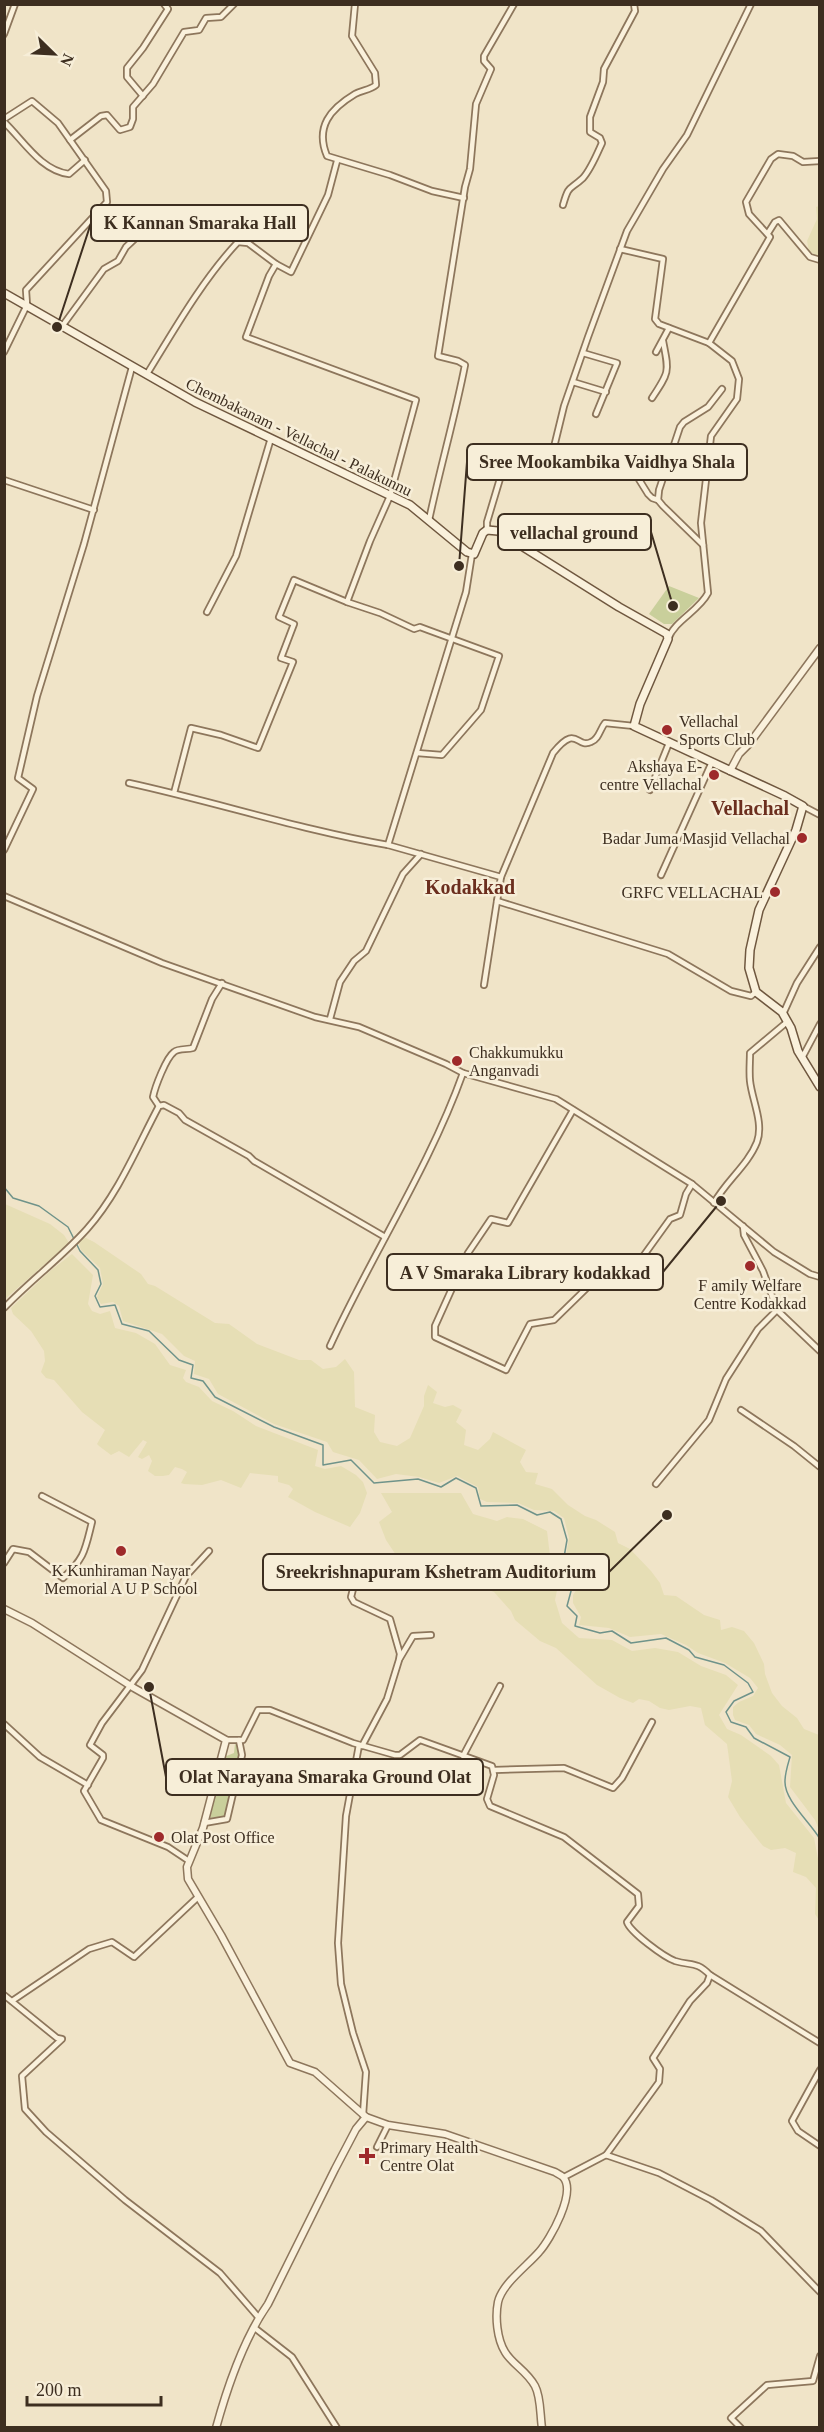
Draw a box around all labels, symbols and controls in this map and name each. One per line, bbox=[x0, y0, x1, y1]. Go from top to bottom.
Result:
north arrow bbox=[24, 24, 84, 84]
text: N bbox=[57, 51, 77, 69]
callout: K Kannan Smaraka Hall bbox=[91, 205, 308, 241]
text: K Kannan Smaraka Hall bbox=[104, 213, 296, 233]
street label: Chembakanam - Vellachal - Palakunnu bbox=[183, 375, 415, 499]
callout: Sree Mookambika Vaidhya Shala bbox=[467, 444, 747, 480]
text: Sree Mookambika Vaidhya Shala bbox=[479, 452, 735, 472]
callout: vellachal ground bbox=[498, 514, 651, 550]
text: vellachal ground bbox=[510, 523, 638, 543]
place label: Vellachal Sports Club bbox=[679, 713, 755, 749]
marker: Vellachal Sports Club bbox=[660, 723, 674, 737]
place label: Akshaya E- centre Vellachal bbox=[600, 758, 703, 793]
marker: Akshaya E- centre Vellachal bbox=[707, 768, 721, 782]
district label: Vellachal bbox=[711, 797, 790, 819]
place label: Badar Juma Masjid Vellachal bbox=[602, 830, 791, 848]
marker: Badar Juma Masjid Vellachal bbox=[795, 831, 809, 845]
district label: Kodakkad bbox=[425, 876, 515, 898]
place label: GRFC VELLACHAL bbox=[622, 884, 763, 901]
marker: GRFC VELLACHAL bbox=[768, 885, 782, 899]
place label: Chakkumukku Anganvadi bbox=[469, 1044, 563, 1080]
marker: Chakkumukku Anganvadi bbox=[450, 1054, 464, 1068]
callout: A V Smaraka Library kodakkad bbox=[387, 1254, 663, 1290]
marker: F amily Welfare Centre Kodakkad bbox=[743, 1259, 757, 1273]
text: A V Smaraka Library kodakkad bbox=[400, 1263, 650, 1283]
place label: F amily Welfare Centre Kodakkad bbox=[694, 1277, 806, 1312]
marker: K Kunhiraman Nayar Memorial A U P School bbox=[114, 1544, 128, 1558]
callout: Sreekrishnapuram Kshetram Auditorium bbox=[263, 1554, 609, 1590]
place label: K Kunhiraman Nayar Memorial A U P School bbox=[44, 1562, 198, 1597]
text: Sreekrishnapuram Kshetram Auditorium bbox=[276, 1562, 596, 1582]
callout: Olat Narayana Smaraka Ground Olat bbox=[166, 1759, 483, 1795]
text: Olat Narayana Smaraka Ground Olat bbox=[179, 1767, 471, 1787]
place label: Olat Post Office bbox=[171, 1829, 275, 1846]
marker: Olat Post Office bbox=[152, 1830, 166, 1844]
place label: Primary Health Centre Olat bbox=[380, 2139, 478, 2174]
marker: Primary Health Centre Olat bbox=[358, 2147, 376, 2165]
scale bar bbox=[27, 2369, 160, 2407]
text: 200 m bbox=[36, 2380, 82, 2400]

